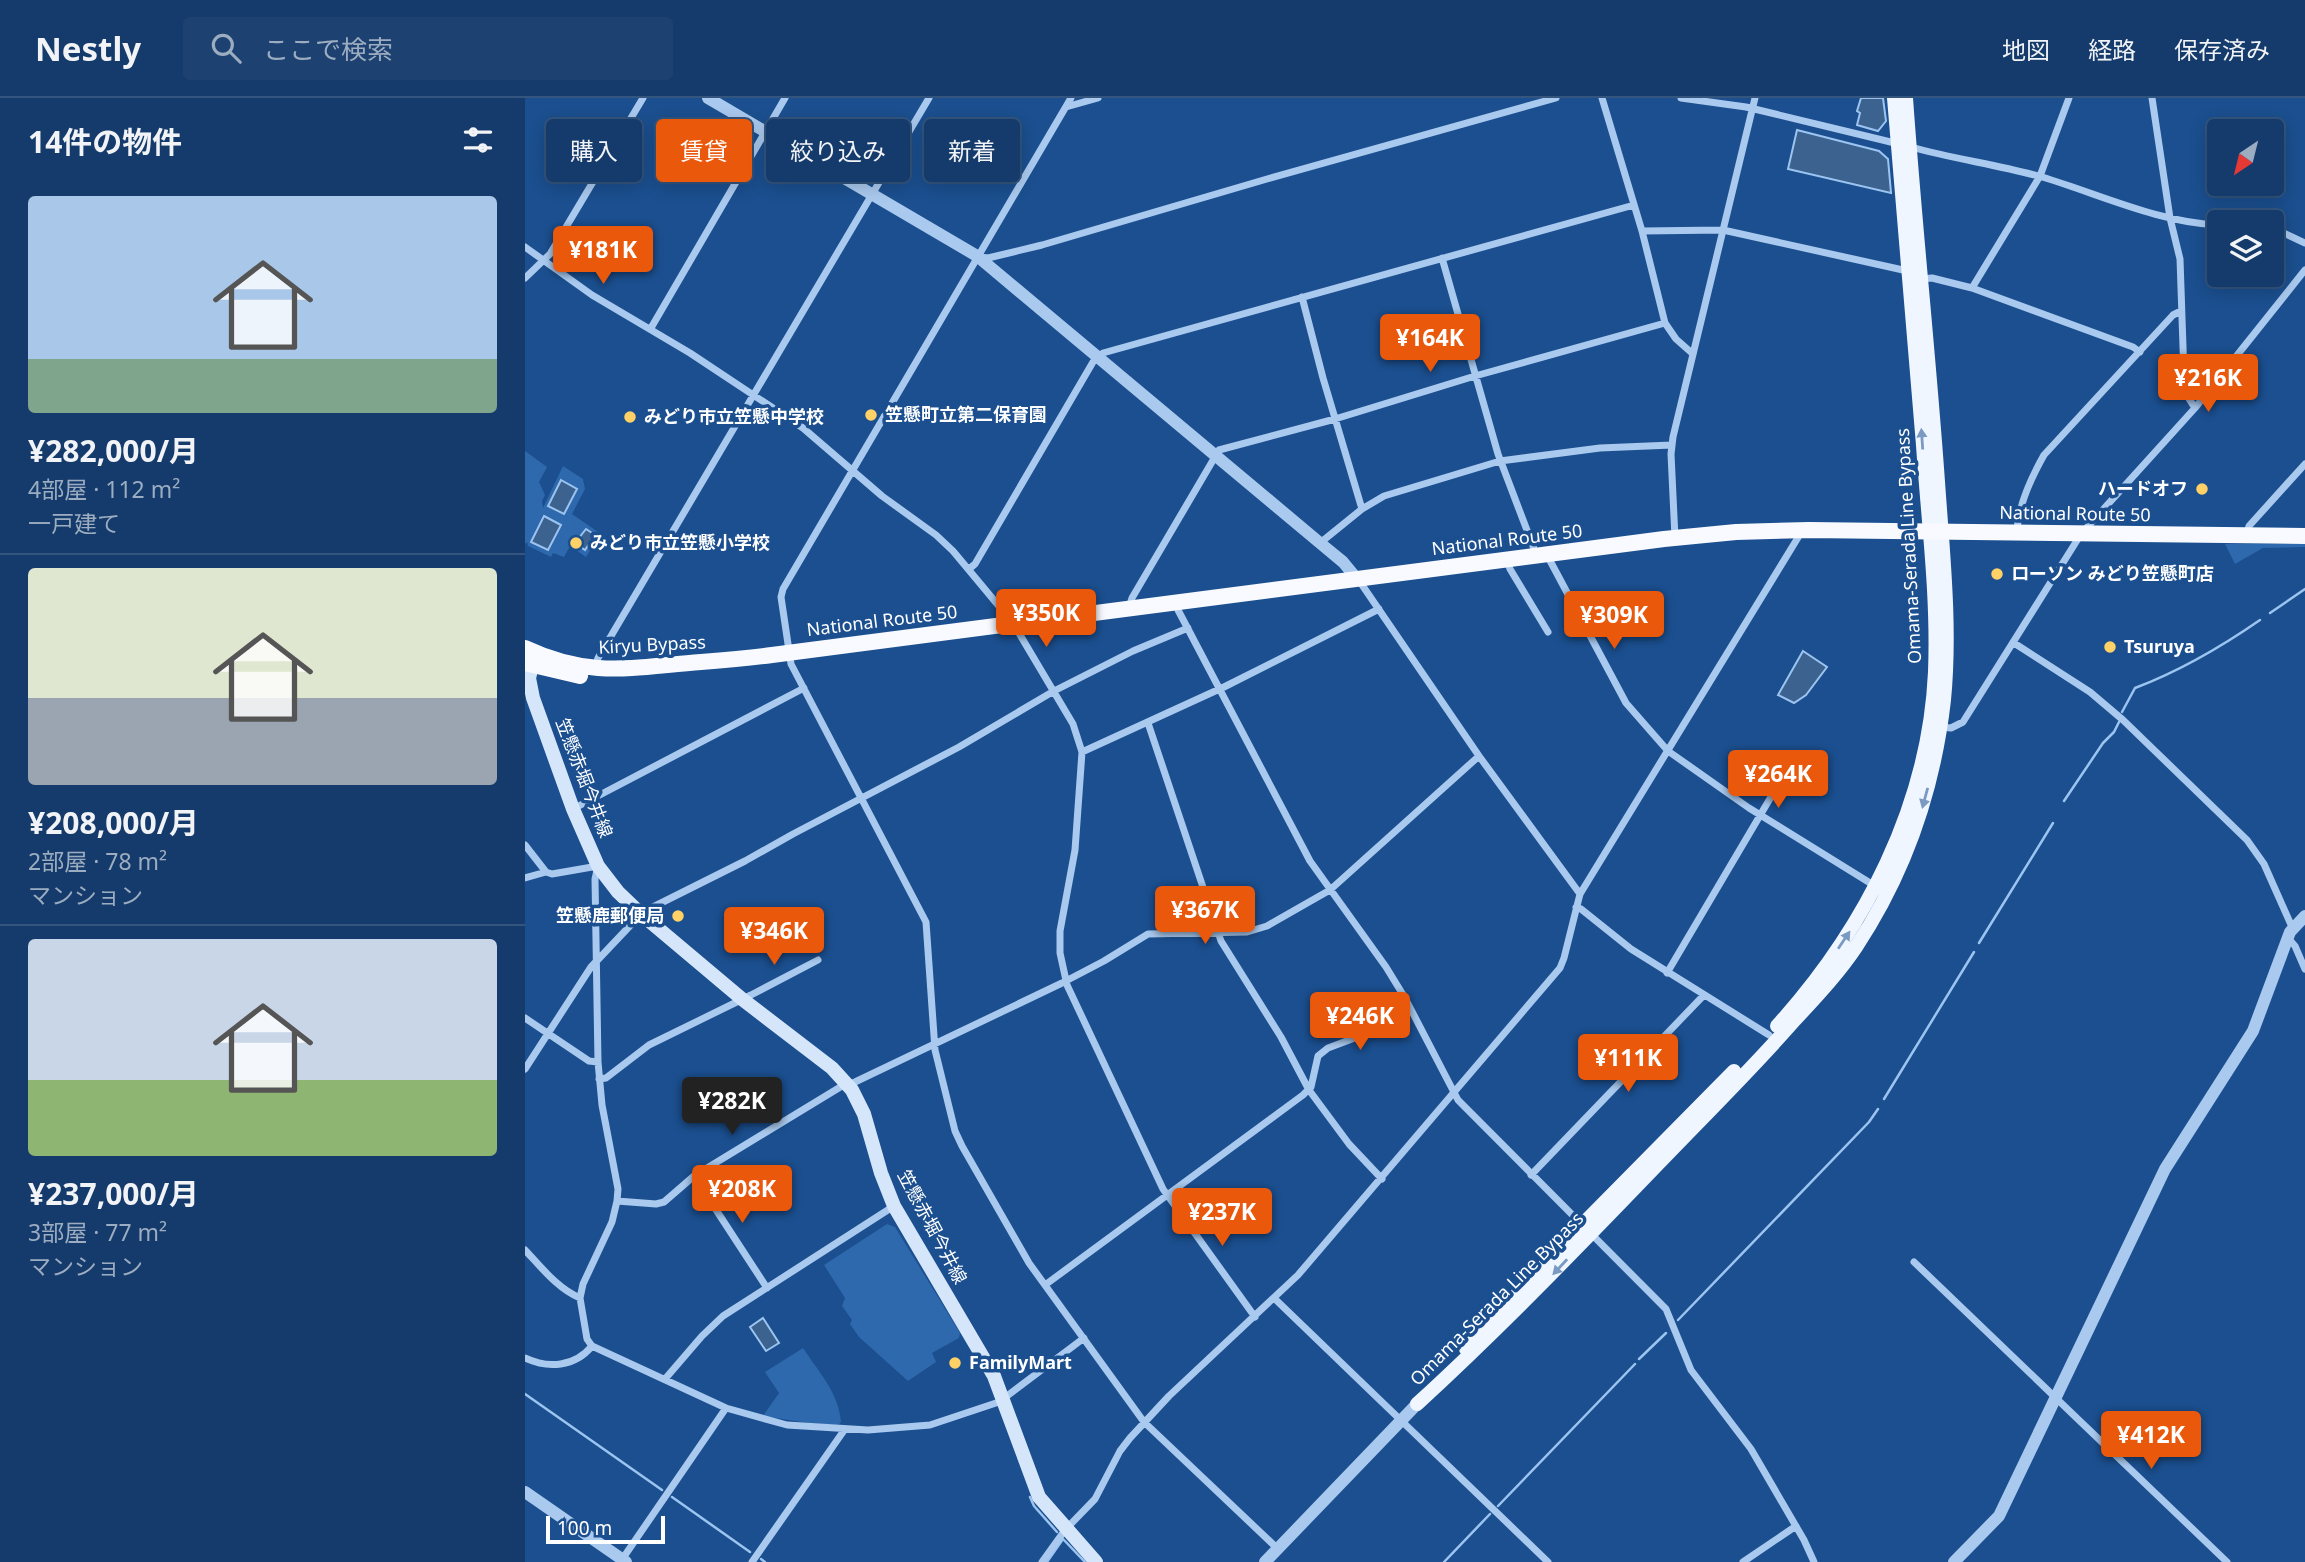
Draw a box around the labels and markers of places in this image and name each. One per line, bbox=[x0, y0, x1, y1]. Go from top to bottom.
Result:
pin: ¥181K bbox=[554, 226, 652, 286]
pin: ¥164K bbox=[1381, 314, 1479, 374]
pin: ¥216K bbox=[2159, 354, 2257, 414]
place label: 笠懸町立第二保育園 bbox=[885, 402, 1047, 426]
place label: みどり市立笠懸中学校 bbox=[644, 404, 824, 428]
marker: 笠懸町立第二保育園 bbox=[863, 407, 879, 423]
marker: みどり市立笠懸中学校 bbox=[622, 409, 638, 425]
place label: ハードオフ bbox=[2098, 476, 2188, 500]
marker: ハードオフ bbox=[2194, 481, 2210, 497]
place label: みどり市立笠懸小学校 bbox=[590, 530, 770, 554]
marker: みどり市立笠懸小学校 bbox=[568, 535, 584, 551]
place label: ローソン みどり笠懸町店 bbox=[2011, 561, 2214, 585]
marker: ローソン みどり笠懸町店 bbox=[1989, 566, 2005, 582]
pin: ¥350K bbox=[997, 589, 1095, 649]
pin: ¥309K bbox=[1565, 592, 1663, 651]
place label: Tsuruya bbox=[2124, 634, 2195, 658]
marker: Tsuruya bbox=[2102, 639, 2118, 655]
pin: ¥264K bbox=[1729, 750, 1827, 810]
pin: ¥367K bbox=[1156, 886, 1254, 946]
place label: 笠懸鹿郵便局 bbox=[556, 903, 664, 927]
marker: 笠懸鹿郵便局 bbox=[670, 908, 686, 924]
pin: ¥346K bbox=[725, 908, 823, 967]
pin: ¥246K bbox=[1311, 992, 1409, 1052]
pin: ¥111K bbox=[1579, 1034, 1677, 1094]
pin: ¥282K bbox=[683, 1077, 781, 1137]
pin: ¥208K bbox=[693, 1166, 791, 1225]
pin: ¥237K bbox=[1173, 1188, 1271, 1248]
place label: FamilyMart bbox=[969, 1350, 1072, 1374]
marker: FamilyMart bbox=[947, 1355, 963, 1371]
pin: ¥412K bbox=[2102, 1412, 2200, 1471]

